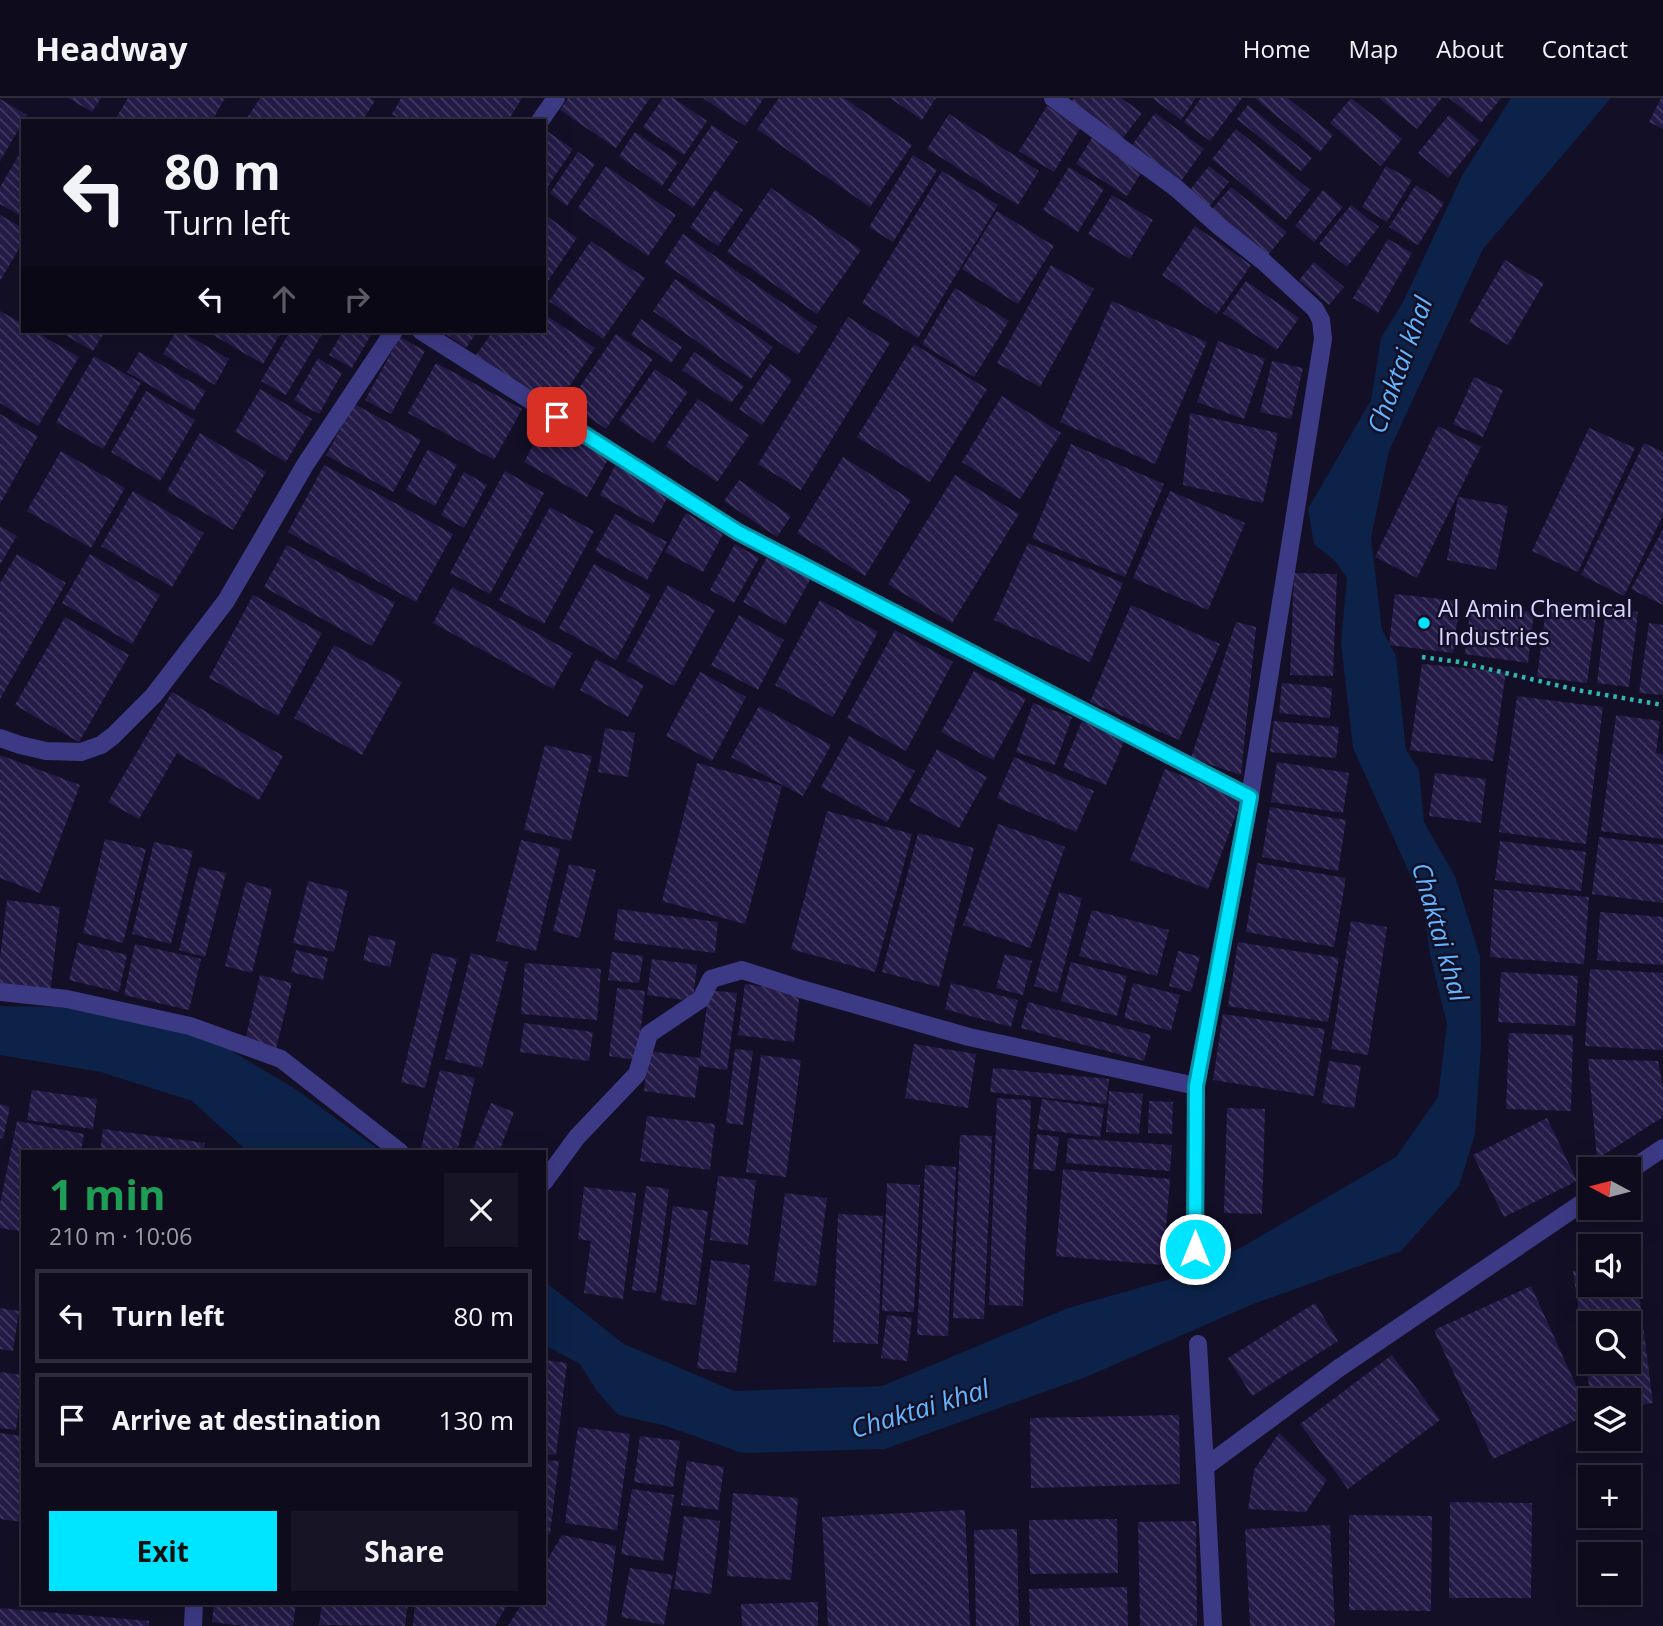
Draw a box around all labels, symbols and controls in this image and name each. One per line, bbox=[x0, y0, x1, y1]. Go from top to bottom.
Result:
text: Headway bbox=[35, 26, 188, 71]
text: Home bbox=[1243, 32, 1311, 65]
text: Map bbox=[1349, 32, 1398, 65]
text: About bbox=[1436, 32, 1504, 65]
text: Contact bbox=[1542, 32, 1628, 65]
text: 80 m bbox=[164, 138, 281, 204]
icon: left bbox=[49, 147, 140, 238]
text: Turn left bbox=[164, 201, 290, 244]
icon: left bbox=[192, 280, 230, 318]
icon: ahead bbox=[265, 280, 303, 318]
icon: right bbox=[338, 280, 376, 318]
water label: Chaktai khal bbox=[1358, 290, 1441, 438]
pin bbox=[527, 387, 587, 447]
icon: arrive bbox=[538, 398, 576, 436]
place label: Al Amin Chemical Industries bbox=[1438, 591, 1632, 652]
marker: Al Amin Chemical Industries bbox=[1416, 615, 1432, 631]
water label: Chaktai khal bbox=[1404, 858, 1478, 1007]
north arrow bbox=[1578, 1157, 1642, 1220]
map controls bbox=[1578, 1157, 1641, 1605]
text: 1 min bbox=[49, 1165, 166, 1222]
button: close bbox=[444, 1173, 518, 1247]
position arrow bbox=[1158, 1212, 1232, 1286]
text: 210 m · 10:06 bbox=[49, 1220, 192, 1252]
button: sound bbox=[1578, 1234, 1641, 1297]
icon: left bbox=[53, 1297, 91, 1335]
text: Turn left bbox=[112, 1298, 224, 1334]
text: 80 m bbox=[453, 1298, 514, 1334]
button: search bbox=[1578, 1311, 1641, 1374]
water label: Chaktai khal bbox=[846, 1369, 995, 1446]
button: layers bbox=[1578, 1388, 1641, 1451]
icon: arrive bbox=[53, 1401, 91, 1439]
text: Arrive at destination bbox=[112, 1402, 381, 1438]
text: 130 m bbox=[439, 1402, 514, 1438]
button: + bbox=[1578, 1465, 1641, 1528]
button: Exit bbox=[49, 1511, 277, 1591]
button: Share bbox=[291, 1511, 518, 1591]
button: − bbox=[1578, 1542, 1641, 1605]

